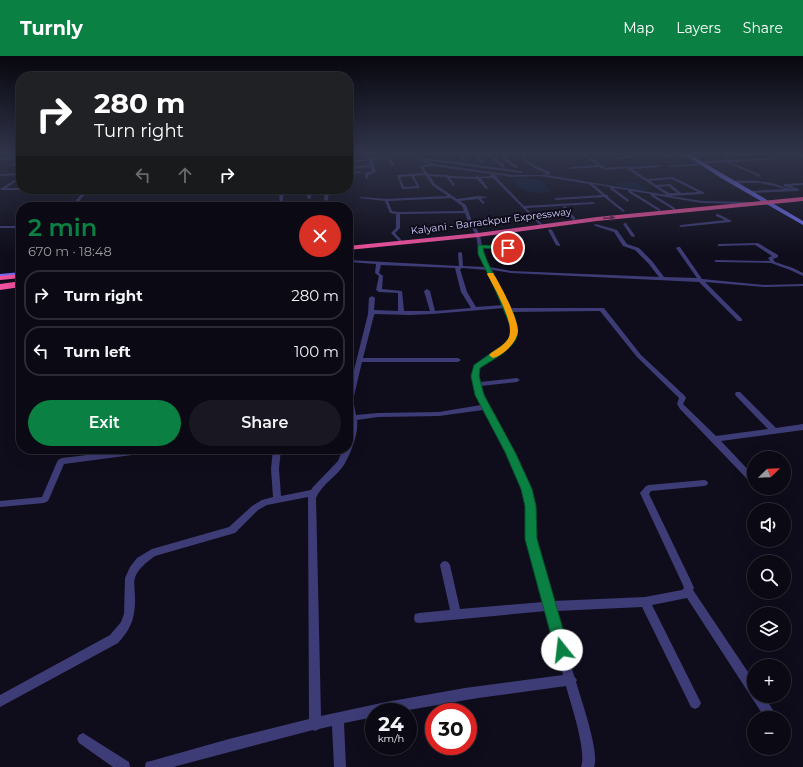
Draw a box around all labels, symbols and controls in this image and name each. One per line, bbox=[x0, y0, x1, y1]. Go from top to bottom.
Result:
text: Turnly bbox=[20, 17, 83, 40]
text: Map bbox=[623, 19, 654, 37]
text: Layers bbox=[676, 19, 721, 37]
text: Share bbox=[743, 19, 783, 37]
text: 280 m bbox=[94, 86, 185, 120]
icon: right bbox=[28, 88, 80, 140]
text: Turn right bbox=[94, 120, 184, 142]
icon: left bbox=[132, 164, 154, 186]
icon: ahead bbox=[174, 164, 196, 186]
icon: right bbox=[216, 164, 238, 186]
street label: Kalyani - Barrackpur Expressway bbox=[410, 205, 573, 237]
text: 2 min bbox=[28, 213, 97, 242]
button: close bbox=[299, 215, 341, 257]
one-way arrow bbox=[603, 215, 615, 222]
pin bbox=[491, 231, 525, 265]
icon: arrive bbox=[497, 237, 519, 259]
text: 670 m · 18:48 bbox=[28, 243, 112, 259]
icon: right bbox=[30, 284, 52, 306]
text: Turn right bbox=[64, 286, 143, 305]
text: 280 m bbox=[291, 286, 339, 305]
icon: left bbox=[30, 340, 52, 362]
text: Turn left bbox=[64, 342, 131, 361]
text: 100 m bbox=[294, 342, 339, 361]
button: Exit bbox=[28, 400, 181, 446]
button: Share bbox=[189, 400, 341, 446]
north arrow bbox=[747, 451, 791, 495]
map controls bbox=[747, 451, 791, 755]
button: sound bbox=[747, 503, 791, 547]
button: search bbox=[747, 555, 791, 599]
button: layers bbox=[747, 607, 791, 651]
position arrow bbox=[541, 629, 583, 671]
button: + bbox=[747, 659, 791, 703]
speed limit sign: 30 bbox=[425, 703, 477, 755]
button: − bbox=[747, 711, 791, 755]
text: 24 bbox=[378, 712, 404, 736]
text: km/h bbox=[378, 732, 404, 745]

